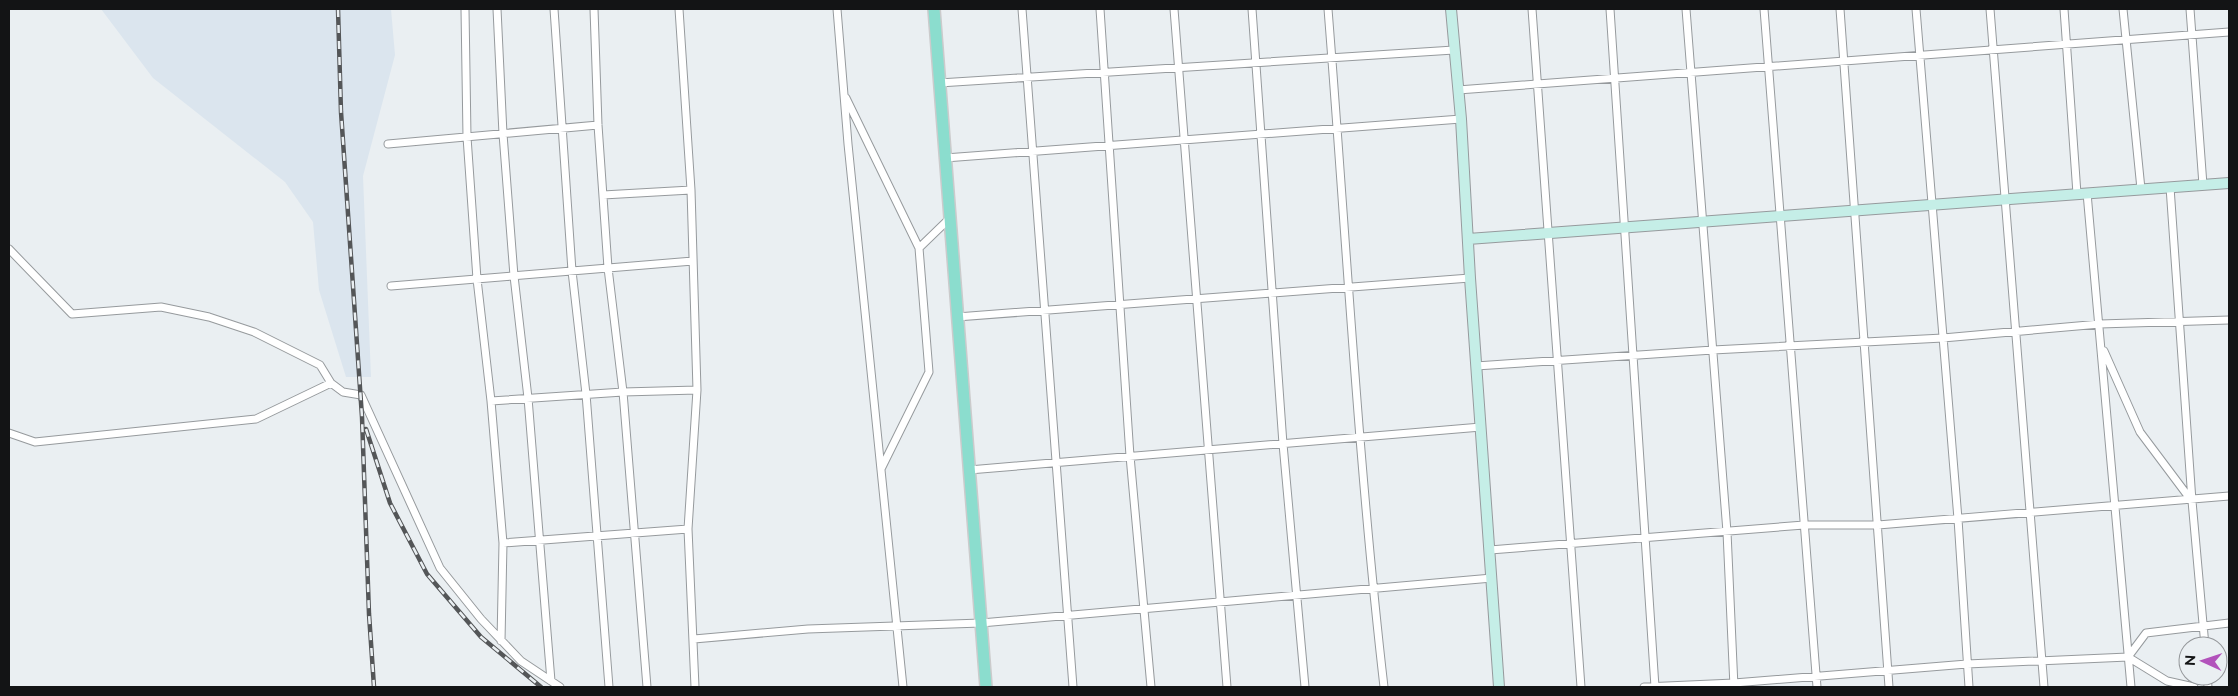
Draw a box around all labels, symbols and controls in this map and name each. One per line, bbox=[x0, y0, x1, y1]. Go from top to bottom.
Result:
north arrow bbox=[2178, 636, 2228, 686]
text: N bbox=[2182, 655, 2198, 666]

